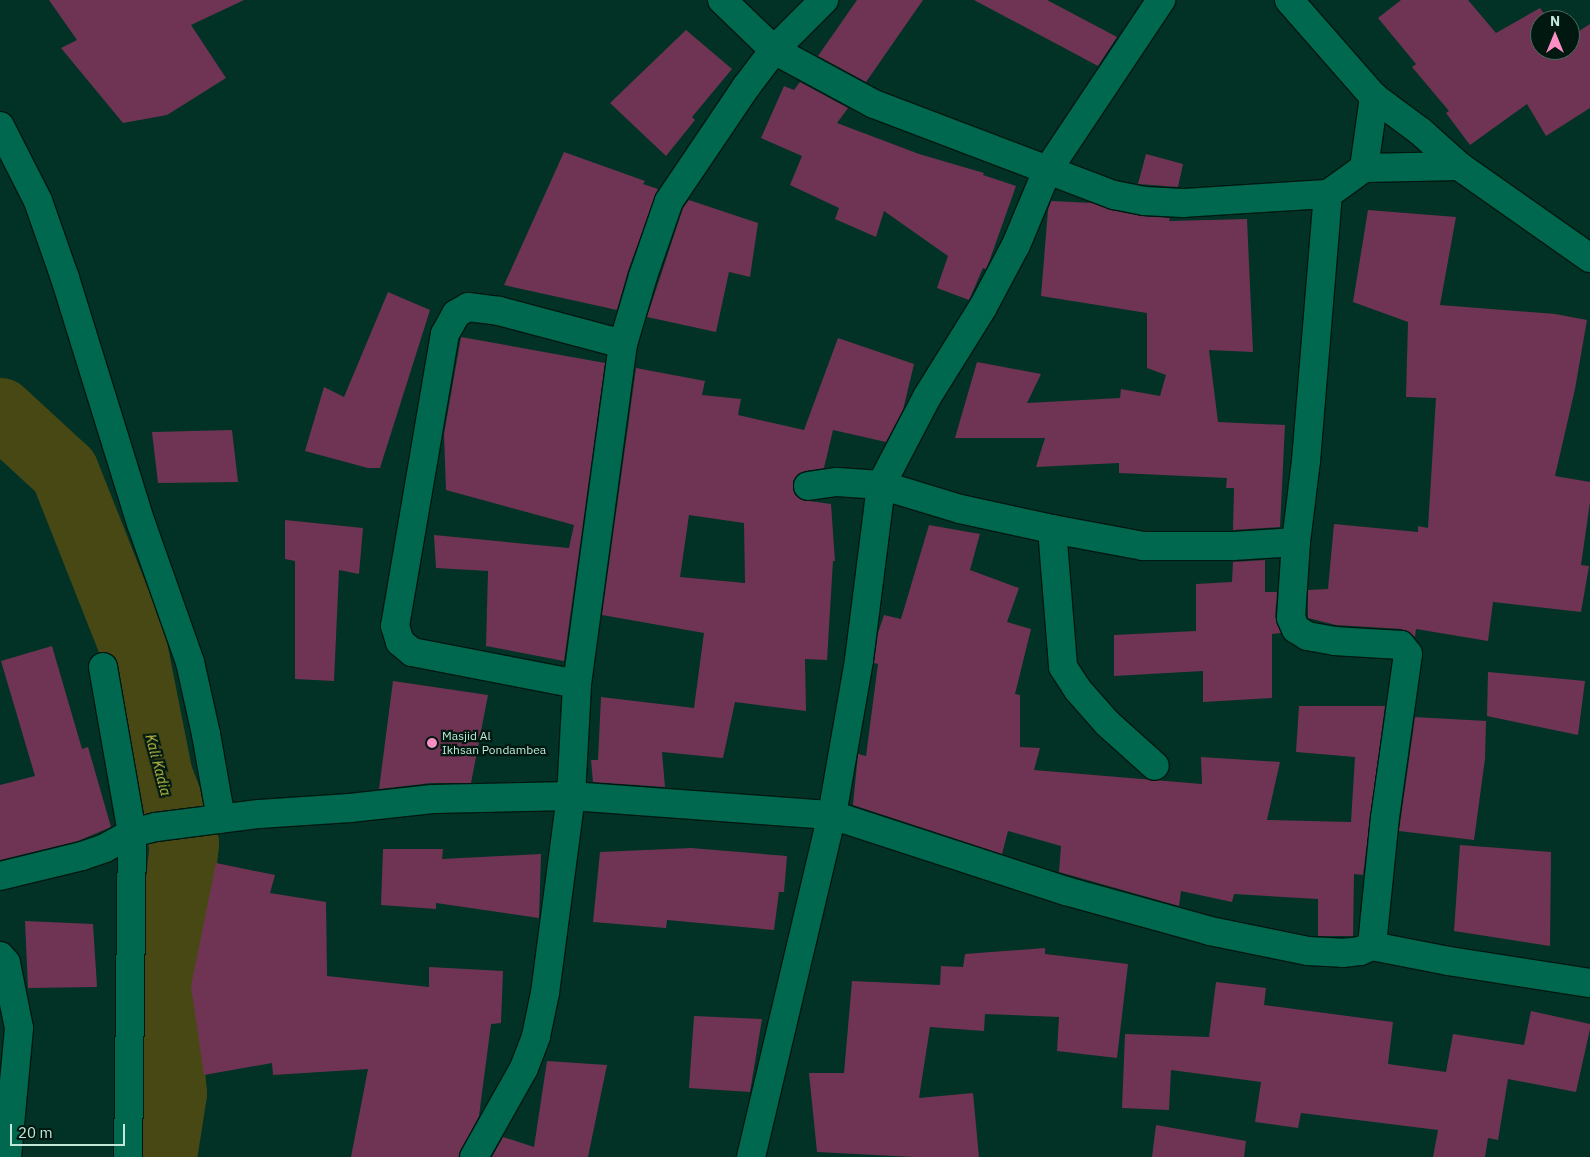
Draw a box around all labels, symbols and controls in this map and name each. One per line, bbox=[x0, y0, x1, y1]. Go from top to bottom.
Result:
north arrow bbox=[1530, 10, 1580, 60]
text: N bbox=[1550, 12, 1560, 30]
place label: Masjid Al Ikhsan Pondambea bbox=[442, 729, 546, 757]
water label: Kali Kadia bbox=[142, 732, 174, 798]
marker: Masjid Al Ikhsan Pondambea bbox=[426, 737, 438, 749]
scale bar bbox=[12, 1114, 128, 1146]
text: 20 m bbox=[18, 1123, 53, 1142]

